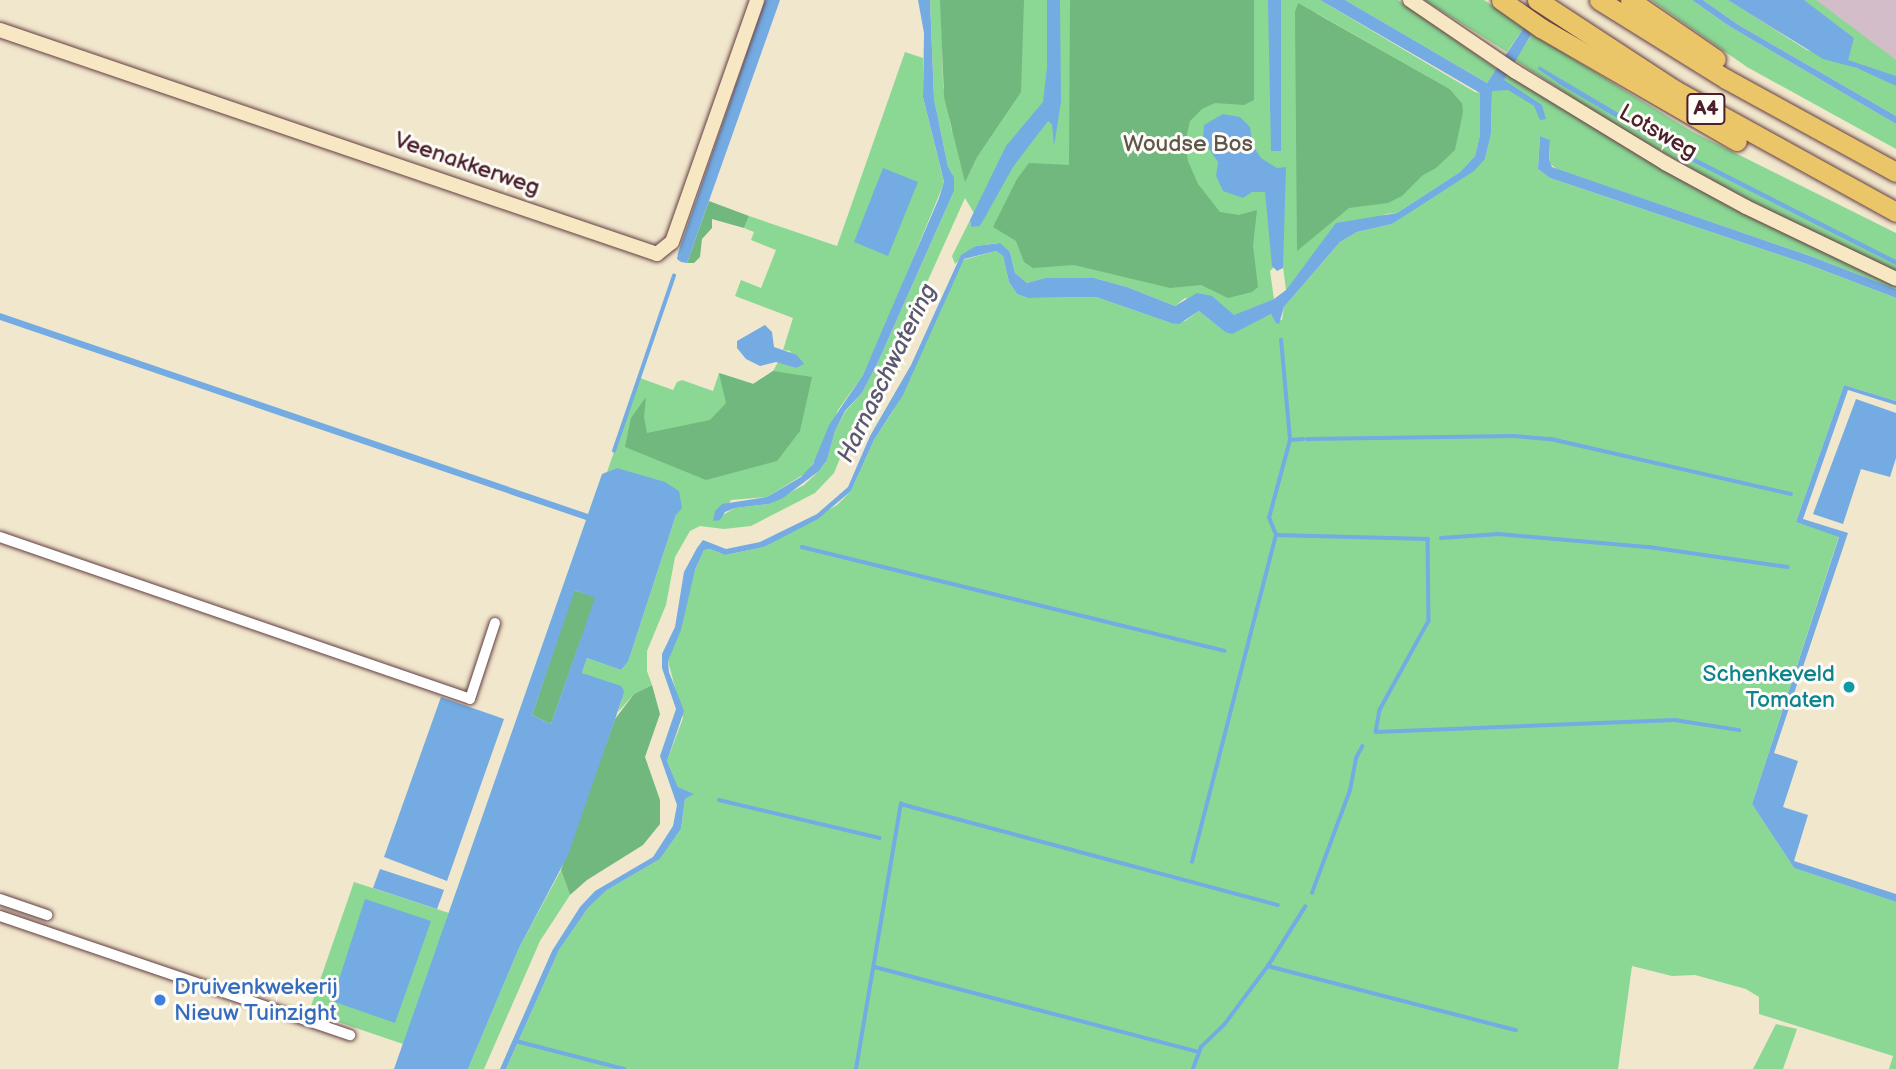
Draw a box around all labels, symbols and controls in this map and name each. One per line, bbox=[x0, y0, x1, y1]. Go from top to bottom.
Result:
road number: A4 bbox=[1685, 92, 1727, 126]
street label: Lotsweg bbox=[1614, 99, 1702, 165]
street label: Veenakkerweg bbox=[391, 126, 543, 202]
park label: Woudse Bos bbox=[1123, 130, 1253, 158]
water label: Harnaschwatering bbox=[831, 279, 943, 467]
place label: Schenkeveld Tomaten bbox=[1703, 660, 1835, 714]
marker: Schenkeveld Tomaten bbox=[1841, 679, 1857, 695]
place label: Druivenkwekerij Nieuw Tuinzight bbox=[174, 973, 338, 1027]
marker: Druivenkwekerij Nieuw Tuinzight bbox=[152, 992, 168, 1008]

